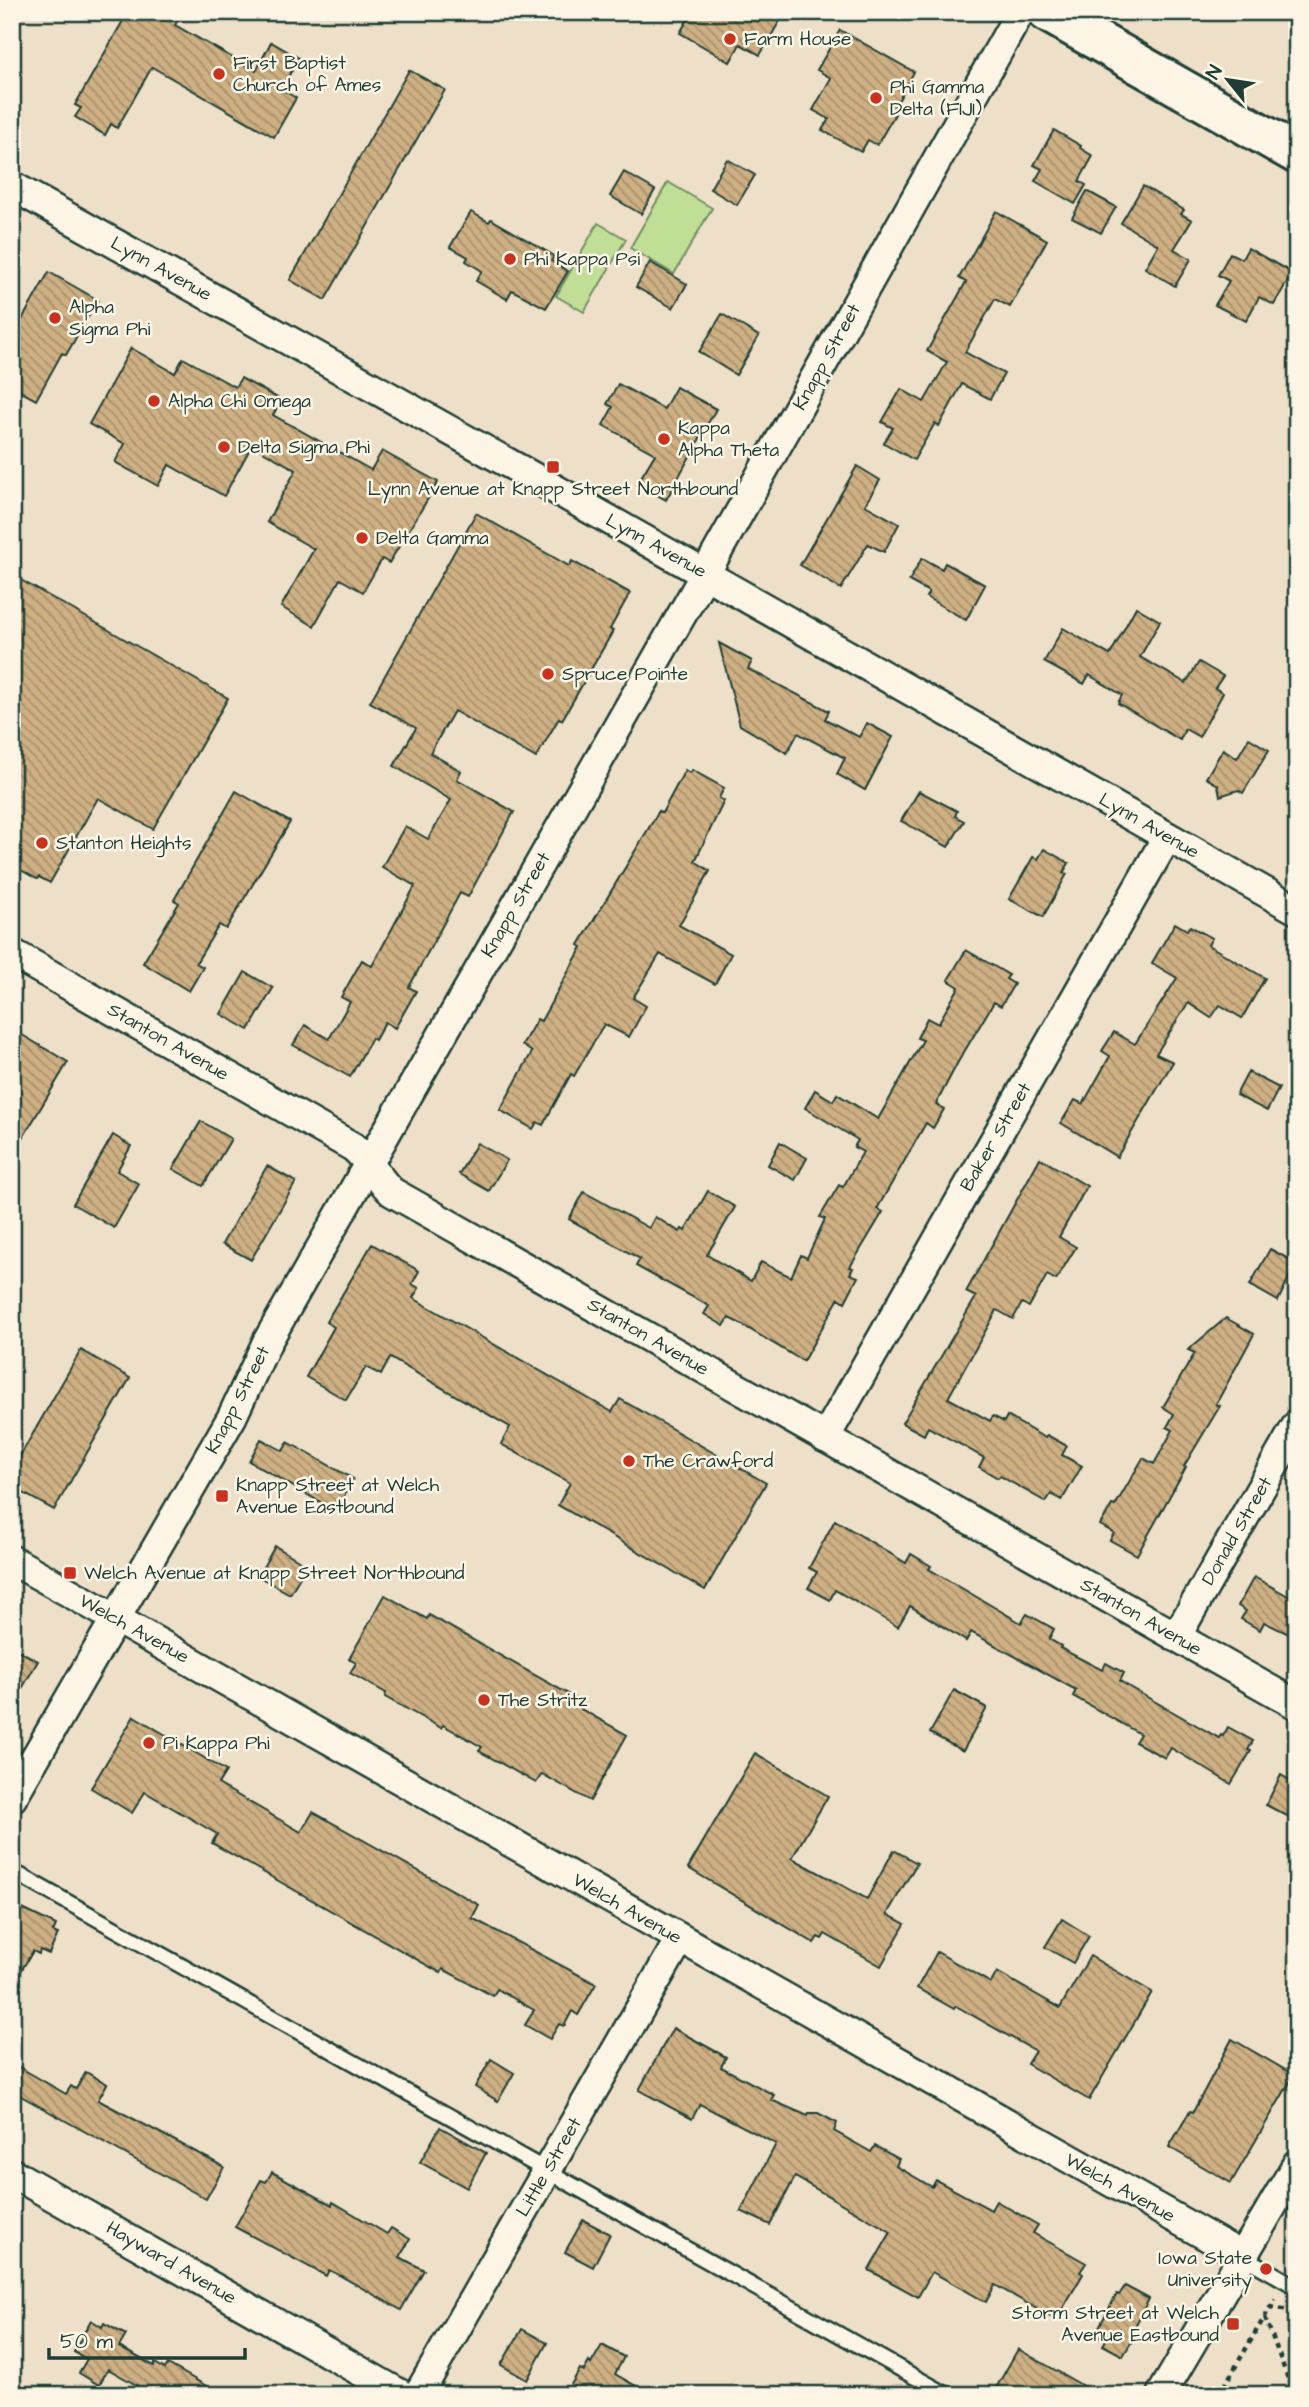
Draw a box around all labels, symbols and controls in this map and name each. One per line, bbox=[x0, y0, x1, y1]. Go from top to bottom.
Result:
place label: Farm House bbox=[744, 26, 851, 53]
marker: Farm House bbox=[722, 31, 738, 47]
north arrow bbox=[1194, 46, 1264, 116]
place label: First Baptist Church of Ames bbox=[233, 50, 381, 99]
text: N bbox=[1200, 60, 1229, 84]
marker: First Baptist Church of Ames bbox=[211, 66, 227, 82]
place label: Phi Gamma Delta (FIJI) bbox=[890, 74, 984, 123]
marker: Phi Gamma Delta (FIJI) bbox=[868, 90, 884, 106]
street label: Lynn Avenue bbox=[105, 230, 216, 309]
place label: Phi Kappa Psi bbox=[524, 246, 640, 273]
marker: Phi Kappa Psi bbox=[502, 251, 518, 267]
place label: Alpha Sigma Phi bbox=[69, 294, 150, 344]
street label: Knapp Street bbox=[787, 299, 868, 415]
marker: Alpha Sigma Phi bbox=[47, 310, 63, 326]
place label: Alpha Chi Omega bbox=[168, 388, 311, 416]
marker: Alpha Chi Omega bbox=[146, 393, 162, 409]
place label: Kappa Alpha Theta bbox=[678, 415, 780, 464]
marker: Kappa Alpha Theta bbox=[656, 431, 672, 447]
place label: Delta Sigma Phi bbox=[238, 434, 370, 462]
marker: Delta Sigma Phi bbox=[216, 439, 232, 455]
marker: Lynn Avenue at Knapp Street Northbound bbox=[545, 459, 561, 475]
place label: Lynn Avenue at Knapp Street Northbound bbox=[368, 476, 739, 504]
street label: Lynn Avenue bbox=[600, 507, 711, 586]
place label: Delta Gamma bbox=[376, 525, 489, 552]
marker: Delta Gamma bbox=[354, 530, 370, 546]
place label: Spruce Pointe bbox=[562, 661, 688, 688]
marker: Spruce Pointe bbox=[540, 666, 556, 682]
street label: Lynn Avenue bbox=[1093, 786, 1204, 867]
place label: Stanton Heights bbox=[56, 830, 192, 858]
marker: Stanton Heights bbox=[34, 835, 50, 851]
street label: Knapp Street bbox=[475, 847, 557, 963]
street label: Stanton Avenue bbox=[102, 996, 234, 1088]
street label: Baker Street bbox=[954, 1077, 1038, 1197]
street label: Stanton Avenue bbox=[582, 1291, 714, 1383]
street label: Knapp Street bbox=[199, 1341, 277, 1459]
place label: The Crawford bbox=[643, 1448, 774, 1475]
marker: The Crawford bbox=[621, 1453, 637, 1469]
place label: Knapp Street at Welch Avenue Eastbound bbox=[236, 1472, 440, 1521]
street label: Donald Street bbox=[1195, 1472, 1279, 1590]
marker: Knapp Street at Welch Avenue Eastbound bbox=[214, 1488, 230, 1504]
place label: Welch Avenue at Knapp Street Northbound bbox=[84, 1560, 465, 1587]
marker: Welch Avenue at Knapp Street Northbound bbox=[62, 1565, 78, 1581]
street label: Stanton Avenue bbox=[1075, 1571, 1207, 1663]
street label: Welch Avenue bbox=[74, 1588, 194, 1670]
place label: The Stritz bbox=[498, 1687, 588, 1714]
marker: The Stritz bbox=[476, 1692, 492, 1708]
place label: Pi Kappa Phi bbox=[163, 1730, 270, 1757]
marker: Pi Kappa Phi bbox=[141, 1735, 157, 1751]
street label: Welch Avenue bbox=[567, 1867, 687, 1951]
street label: Little Street bbox=[510, 2112, 589, 2222]
street label: Welch Avenue bbox=[1060, 2147, 1180, 2229]
street label: Hayward Avenue bbox=[100, 2215, 241, 2312]
place label: Iowa State University bbox=[1158, 2245, 1253, 2295]
marker: Iowa State University bbox=[1258, 2261, 1274, 2277]
place label: Storm Street at Welch Avenue Eastbound bbox=[1012, 2300, 1220, 2349]
scale bar bbox=[49, 2316, 245, 2360]
marker: Storm Street at Welch Avenue Eastbound bbox=[1225, 2316, 1241, 2332]
text: 50 m bbox=[60, 2327, 114, 2356]

